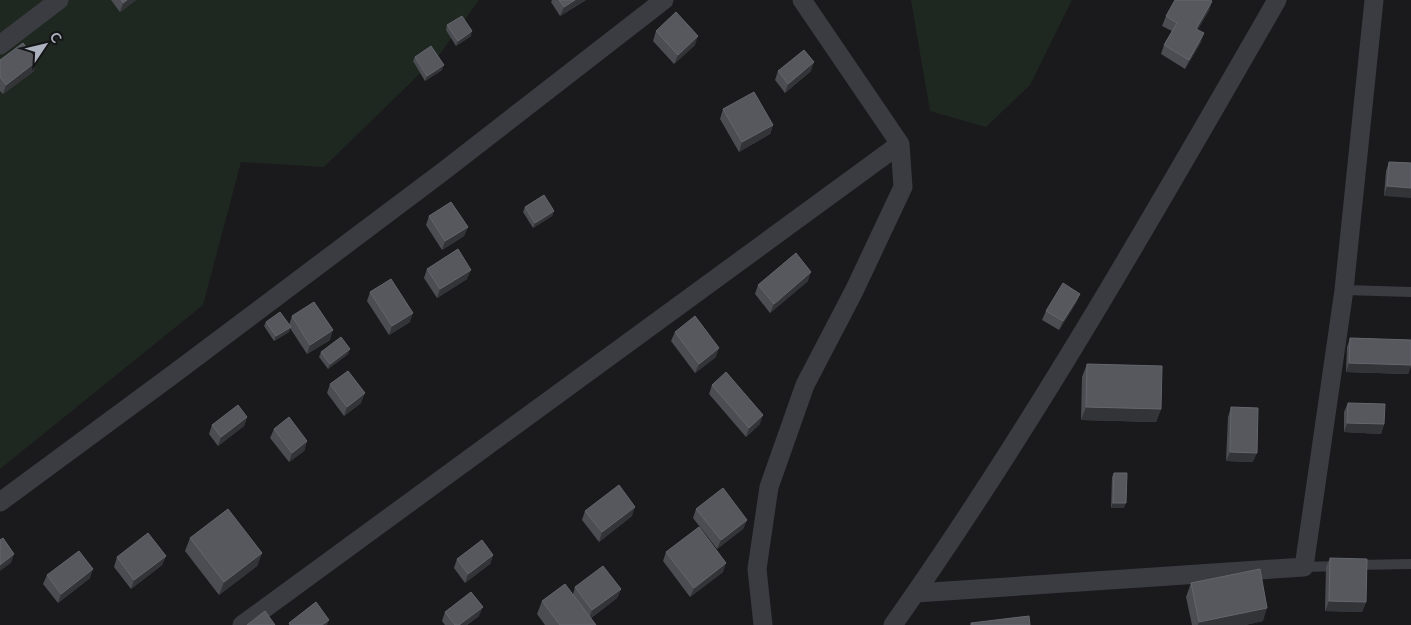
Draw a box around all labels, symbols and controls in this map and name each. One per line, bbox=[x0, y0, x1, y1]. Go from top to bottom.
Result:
north arrow bbox=[20, 20, 70, 70]
text: С bbox=[46, 29, 66, 47]

